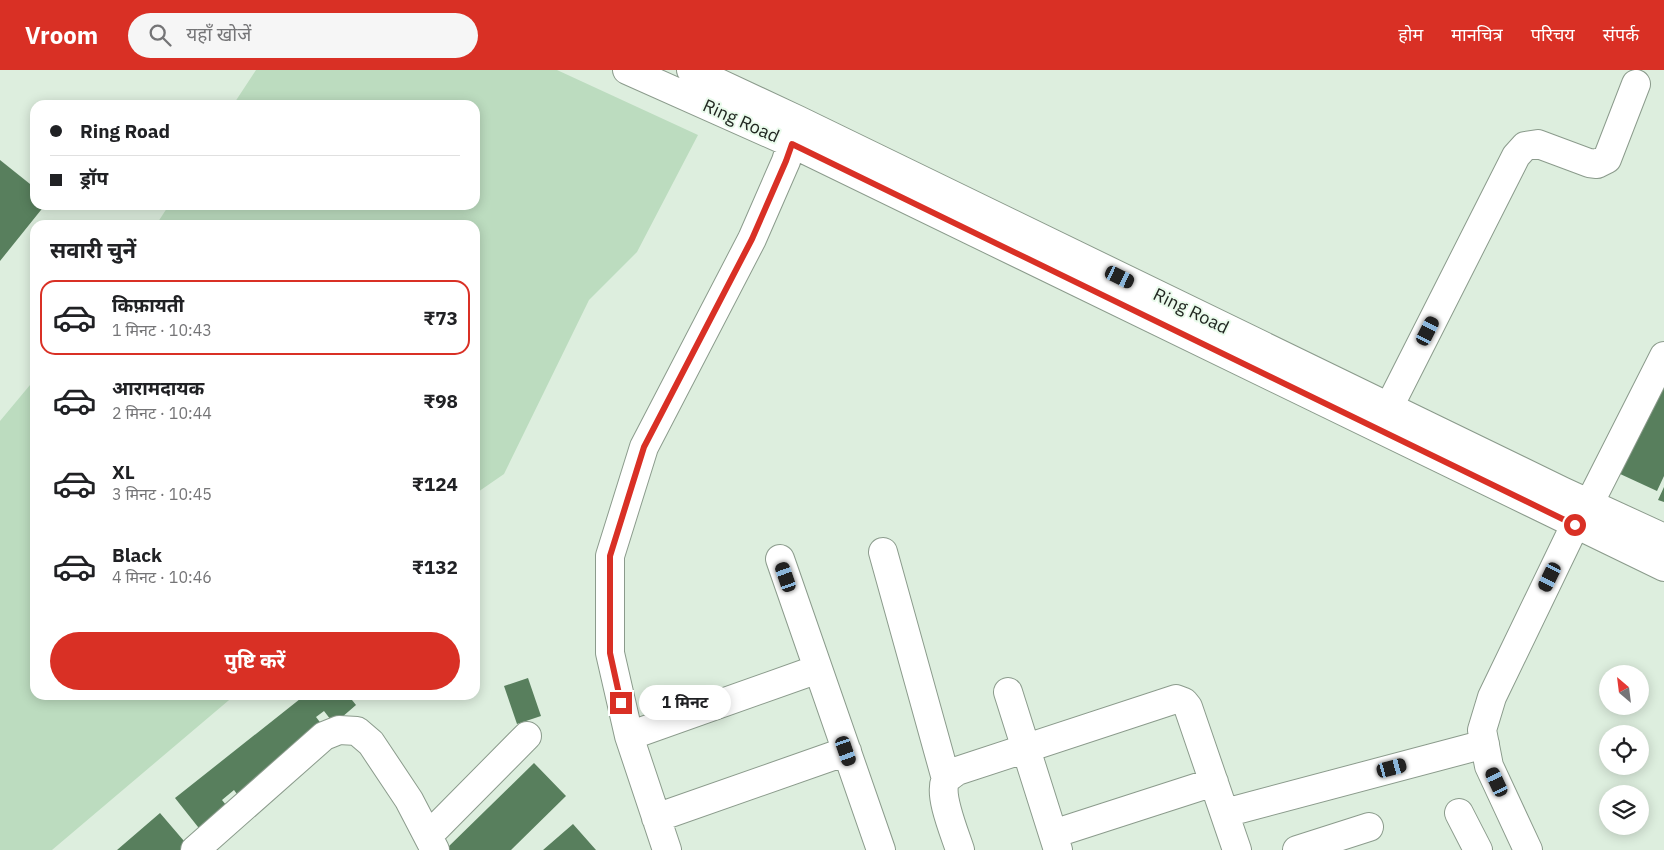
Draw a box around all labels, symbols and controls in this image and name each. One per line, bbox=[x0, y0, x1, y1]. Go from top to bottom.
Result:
search box bbox=[128, 13, 478, 58]
text: Vroom bbox=[25, 19, 98, 51]
icon: search bbox=[146, 21, 174, 49]
text: यहाँ खोजें bbox=[186, 22, 251, 46]
text: होम bbox=[1398, 23, 1423, 46]
text: मानचित्र bbox=[1451, 23, 1503, 46]
text: परिचय bbox=[1531, 23, 1575, 46]
text: संपर्क bbox=[1603, 23, 1639, 46]
street label: Ring Road bbox=[699, 93, 783, 148]
text: Ring Road bbox=[80, 119, 170, 143]
text: ड्रॉप bbox=[80, 166, 108, 190]
text: सवारी चुनें bbox=[50, 235, 136, 264]
car bbox=[1103, 264, 1136, 290]
street label: Ring Road bbox=[1150, 282, 1233, 339]
text: किफ़ायती bbox=[112, 293, 184, 317]
icon: car bbox=[52, 295, 97, 340]
text: ₹73 bbox=[423, 306, 458, 330]
car bbox=[1414, 314, 1441, 348]
text: 1 मिनट · 10:43 bbox=[112, 320, 212, 340]
text: आरामदायक bbox=[112, 376, 204, 400]
icon: car bbox=[52, 378, 97, 423]
text: ₹98 bbox=[423, 389, 458, 413]
text: 2 मिनट · 10:44 bbox=[112, 403, 212, 423]
text: XL bbox=[112, 460, 135, 484]
icon: car bbox=[52, 461, 97, 506]
text: ₹124 bbox=[412, 472, 458, 496]
text: 3 मिनट · 10:45 bbox=[112, 484, 212, 504]
route start bbox=[1564, 514, 1586, 536]
text: Black bbox=[112, 543, 162, 567]
icon: car bbox=[52, 544, 97, 589]
text: ₹132 bbox=[412, 555, 458, 579]
car bbox=[774, 560, 797, 594]
car bbox=[1536, 560, 1563, 594]
text: 4 मिनट · 10:46 bbox=[112, 567, 212, 587]
button: पुष्टि करें bbox=[50, 632, 460, 690]
north arrow bbox=[1599, 665, 1649, 715]
map controls bbox=[1599, 665, 1649, 835]
callout: 1 मिनट bbox=[638, 686, 731, 720]
route end bbox=[610, 692, 632, 714]
text: 1 मिनट bbox=[662, 692, 708, 712]
button: locate bbox=[1599, 725, 1649, 775]
car bbox=[834, 734, 857, 768]
car bbox=[1375, 757, 1408, 779]
car bbox=[1483, 765, 1510, 799]
button: layers bbox=[1599, 785, 1649, 835]

